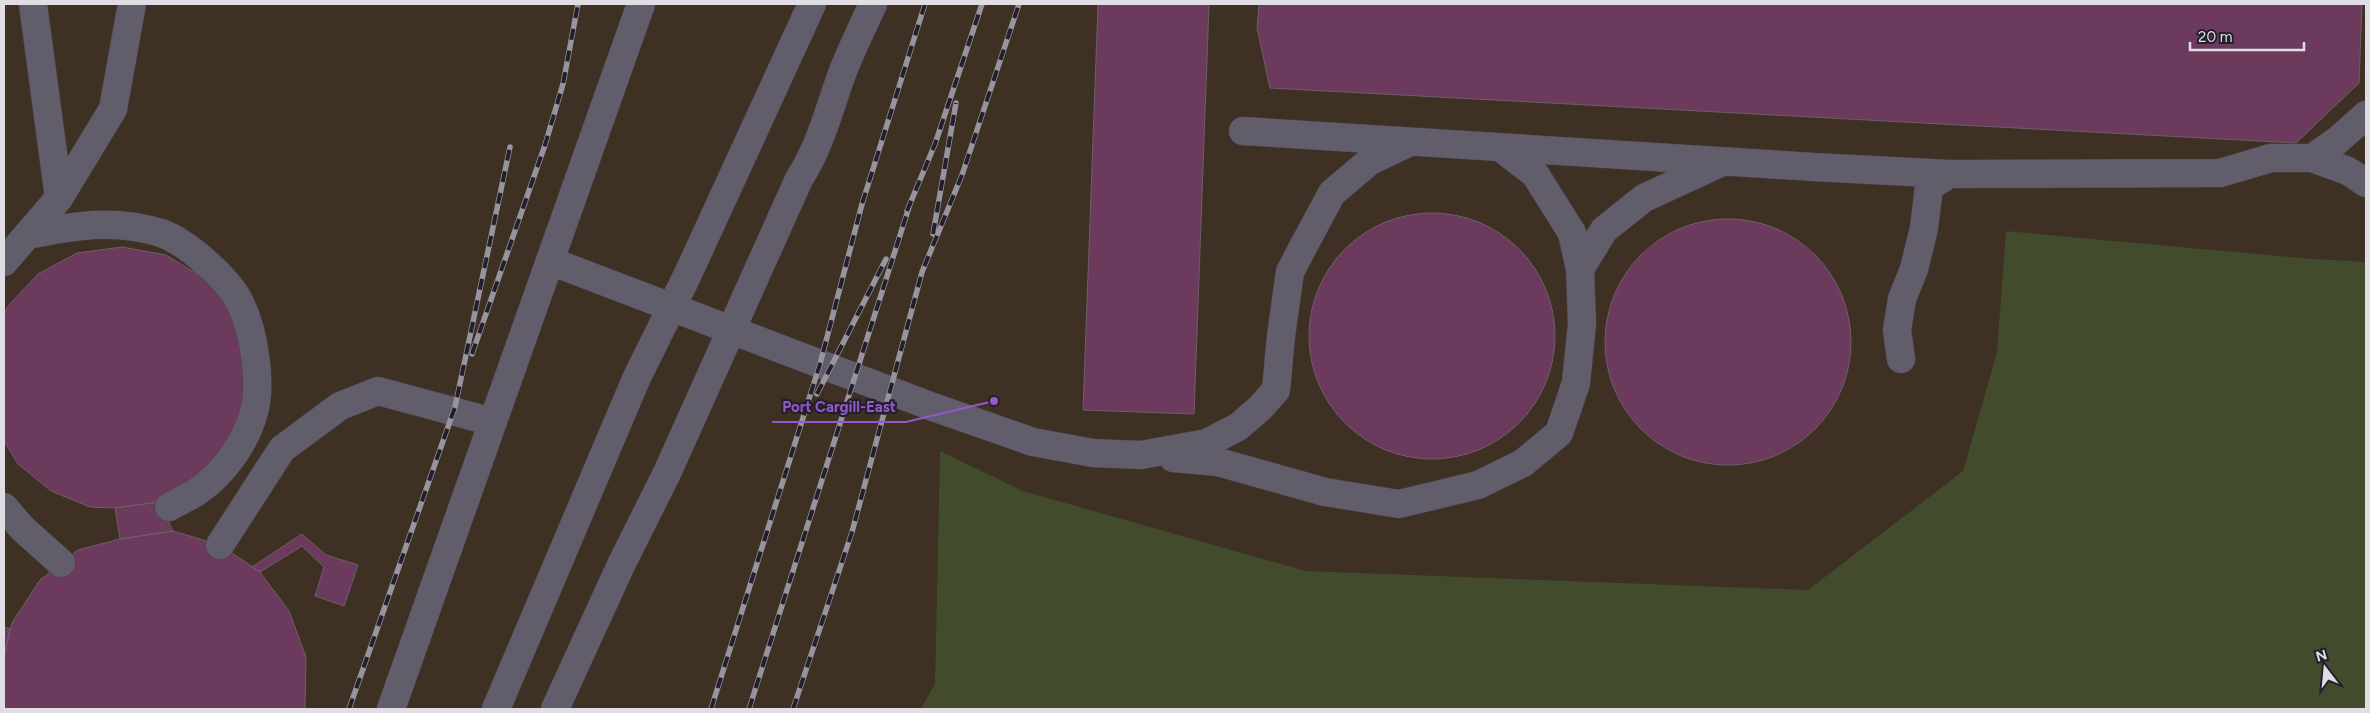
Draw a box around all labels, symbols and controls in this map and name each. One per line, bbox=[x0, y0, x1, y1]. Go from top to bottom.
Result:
scale bar bbox=[2190, 20, 2304, 52]
text: 20 m bbox=[2198, 28, 2232, 46]
callout: Port Cargill-East bbox=[772, 392, 906, 422]
text: Port Cargill-East bbox=[782, 398, 896, 416]
north arrow bbox=[2300, 643, 2350, 693]
text: N bbox=[2314, 646, 2329, 666]

